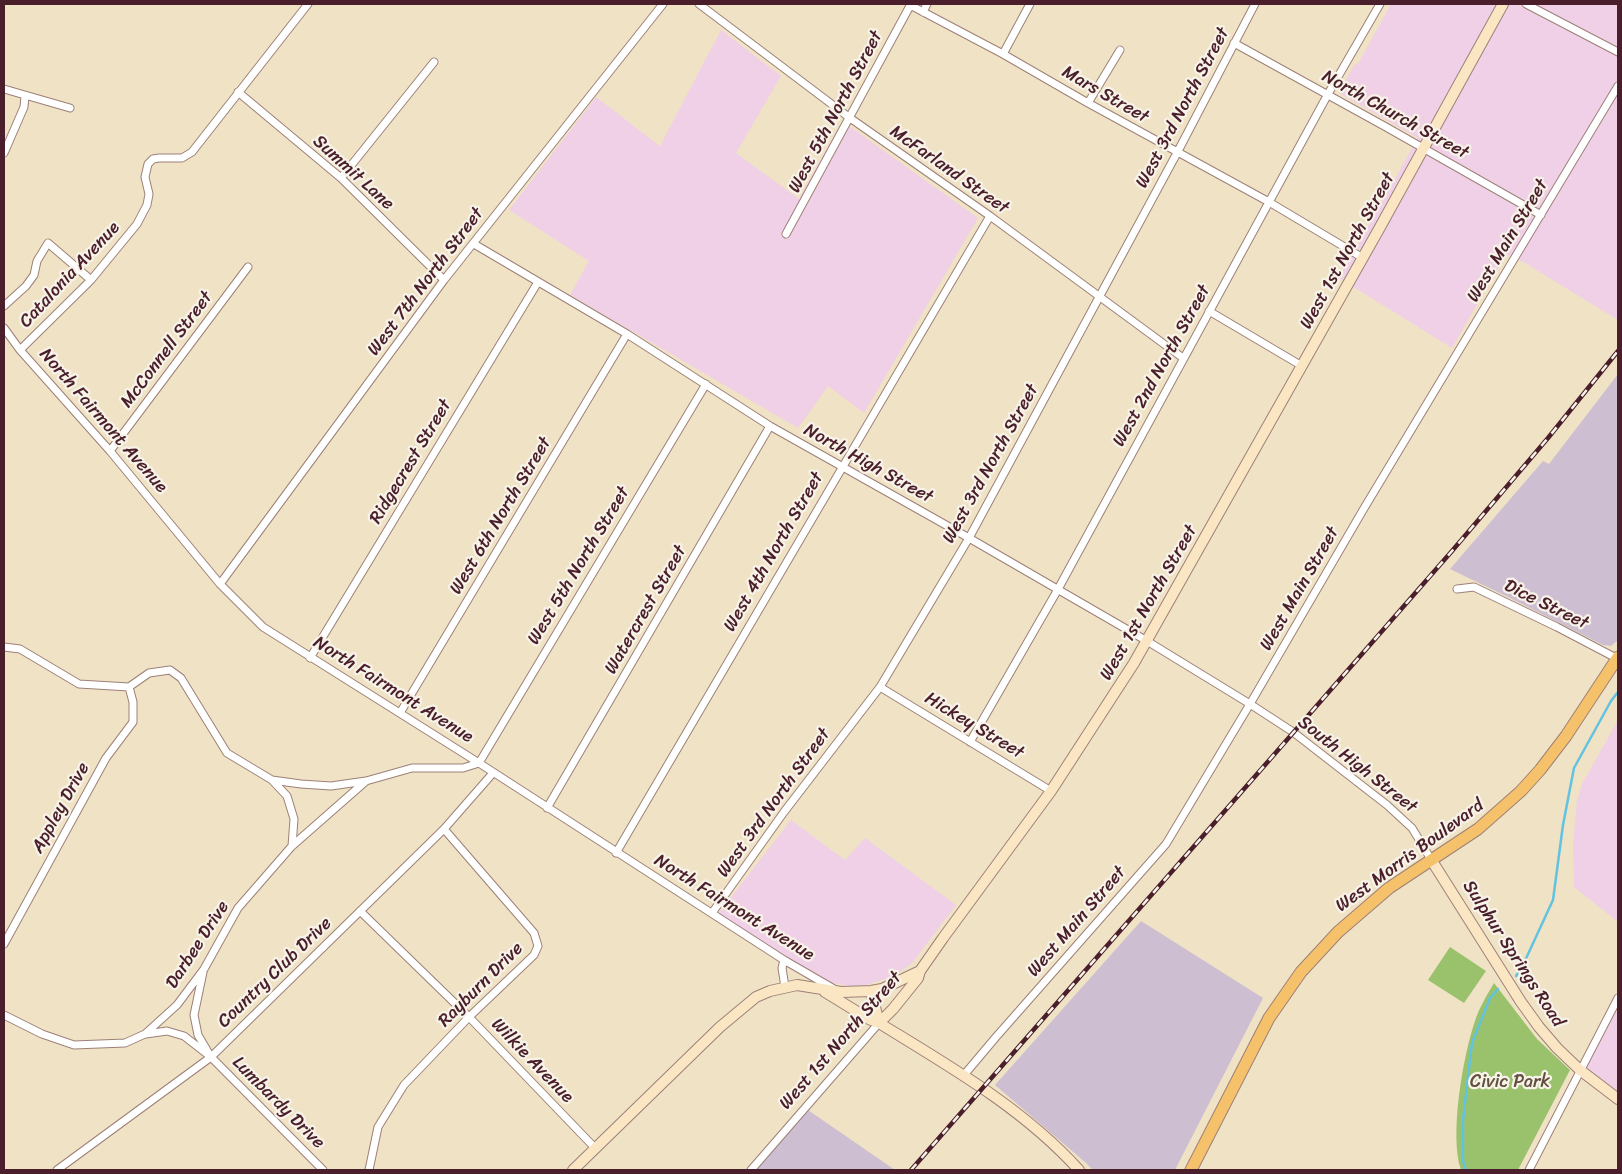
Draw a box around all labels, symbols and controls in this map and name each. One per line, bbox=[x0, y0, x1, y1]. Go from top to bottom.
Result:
street label: West 3rd North Street bbox=[1132, 24, 1234, 192]
street label: West 5th North Street bbox=[784, 27, 888, 197]
street label: Mars Street bbox=[1058, 62, 1152, 128]
street label: North Church Street bbox=[1318, 66, 1472, 164]
street label: McFarland Street bbox=[885, 121, 1013, 219]
street label: Summit Lane bbox=[308, 131, 398, 215]
street label: West 1st North Street bbox=[1296, 169, 1400, 333]
street label: West Main Street bbox=[1463, 176, 1553, 306]
street label: West 7th North Street bbox=[363, 204, 489, 360]
street label: Catalonia Avenue bbox=[15, 217, 125, 333]
street label: West 2nd North Street bbox=[1109, 281, 1215, 451]
street label: McConnell Street bbox=[116, 288, 218, 412]
street label: North Fairmont Avenue bbox=[34, 344, 172, 498]
street label: West 3rd North Street bbox=[938, 381, 1044, 547]
street label: Ridgecrest Street bbox=[365, 396, 457, 528]
street label: North High Street bbox=[800, 420, 936, 508]
street label: West 6th North Street bbox=[446, 434, 556, 598]
street label: West 4th North Street bbox=[720, 468, 828, 636]
street label: West 5th North Street bbox=[523, 483, 635, 649]
street label: West 1st North Street bbox=[1096, 521, 1202, 685]
street label: West Main Street bbox=[1256, 523, 1344, 655]
street label: Watercrest Street bbox=[600, 542, 692, 678]
street label: Dice Street bbox=[1500, 575, 1592, 635]
street label: North Fairmont Avenue bbox=[309, 632, 477, 748]
street label: Hickey Street bbox=[921, 688, 1027, 764]
street label: South High Street bbox=[1293, 712, 1421, 818]
street label: West 3rd North Street bbox=[713, 724, 835, 882]
street label: Appley Drive bbox=[27, 759, 95, 857]
street label: West Morris Boulevard bbox=[1332, 795, 1488, 917]
street label: North Fairmont Avenue bbox=[650, 850, 818, 966]
street label: West Main Street bbox=[1023, 862, 1131, 982]
street label: Sulphur Springs Road bbox=[1458, 877, 1568, 1031]
street label: Darbee Drive bbox=[162, 897, 234, 993]
street label: Country Club Drive bbox=[214, 913, 336, 1033]
street label: Rayburn Drive bbox=[434, 938, 528, 1032]
street label: West 1st North Street bbox=[775, 968, 907, 1114]
street label: Wilkie Avenue bbox=[486, 1014, 578, 1108]
street label: Lumbardy Drive bbox=[227, 1052, 329, 1154]
park label: Civic Park bbox=[1470, 1071, 1550, 1093]

